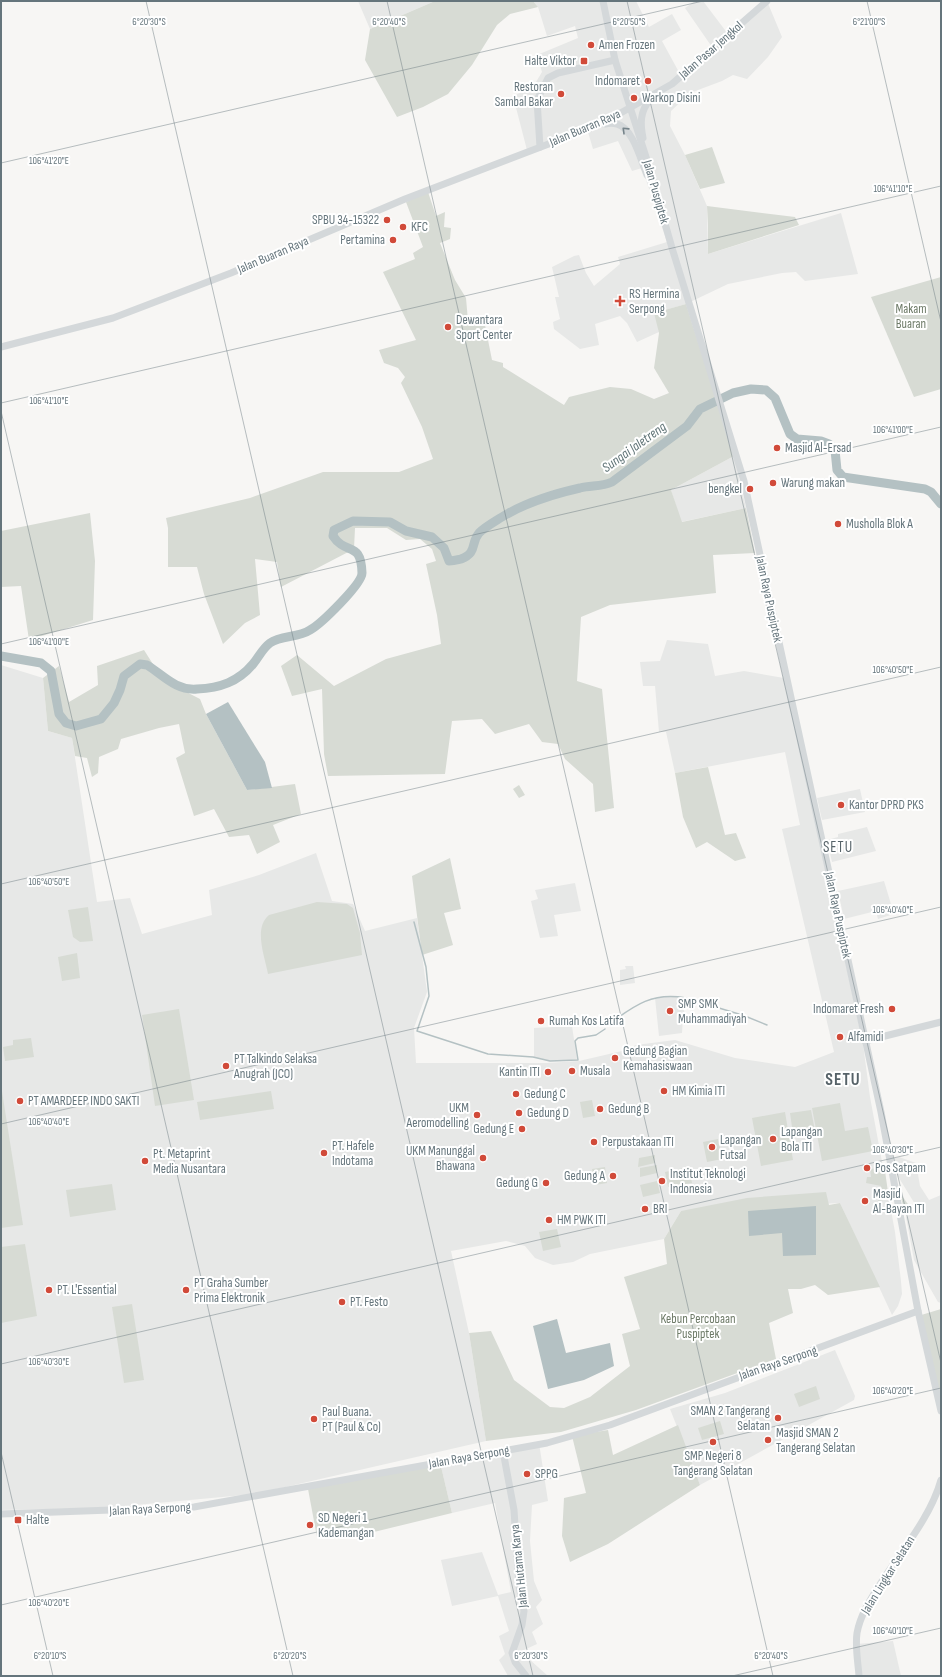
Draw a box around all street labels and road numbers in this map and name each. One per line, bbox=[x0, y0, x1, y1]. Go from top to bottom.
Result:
street label: Jalan Pasar Jengkol bbox=[675, 18, 746, 83]
street label: Jalan Buaran Raya bbox=[546, 106, 623, 151]
street label: Jalan Puspiptek bbox=[639, 157, 673, 226]
street label: Jalan Buaran Raya bbox=[234, 233, 311, 278]
street label: Jalan Raya Puspiptek bbox=[752, 553, 786, 644]
street label: Jalan Raya Puspiptek bbox=[821, 869, 855, 960]
street label: Jalan Raya Serpong bbox=[736, 1342, 819, 1384]
street label: Jalan Raya Serpong bbox=[427, 1442, 510, 1472]
street label: Jalan Raya Serpong bbox=[108, 1499, 191, 1519]
street label: Jalan Hutama Karya bbox=[507, 1524, 531, 1609]
street label: Jalan Lingkar Selatan bbox=[857, 1533, 918, 1618]

